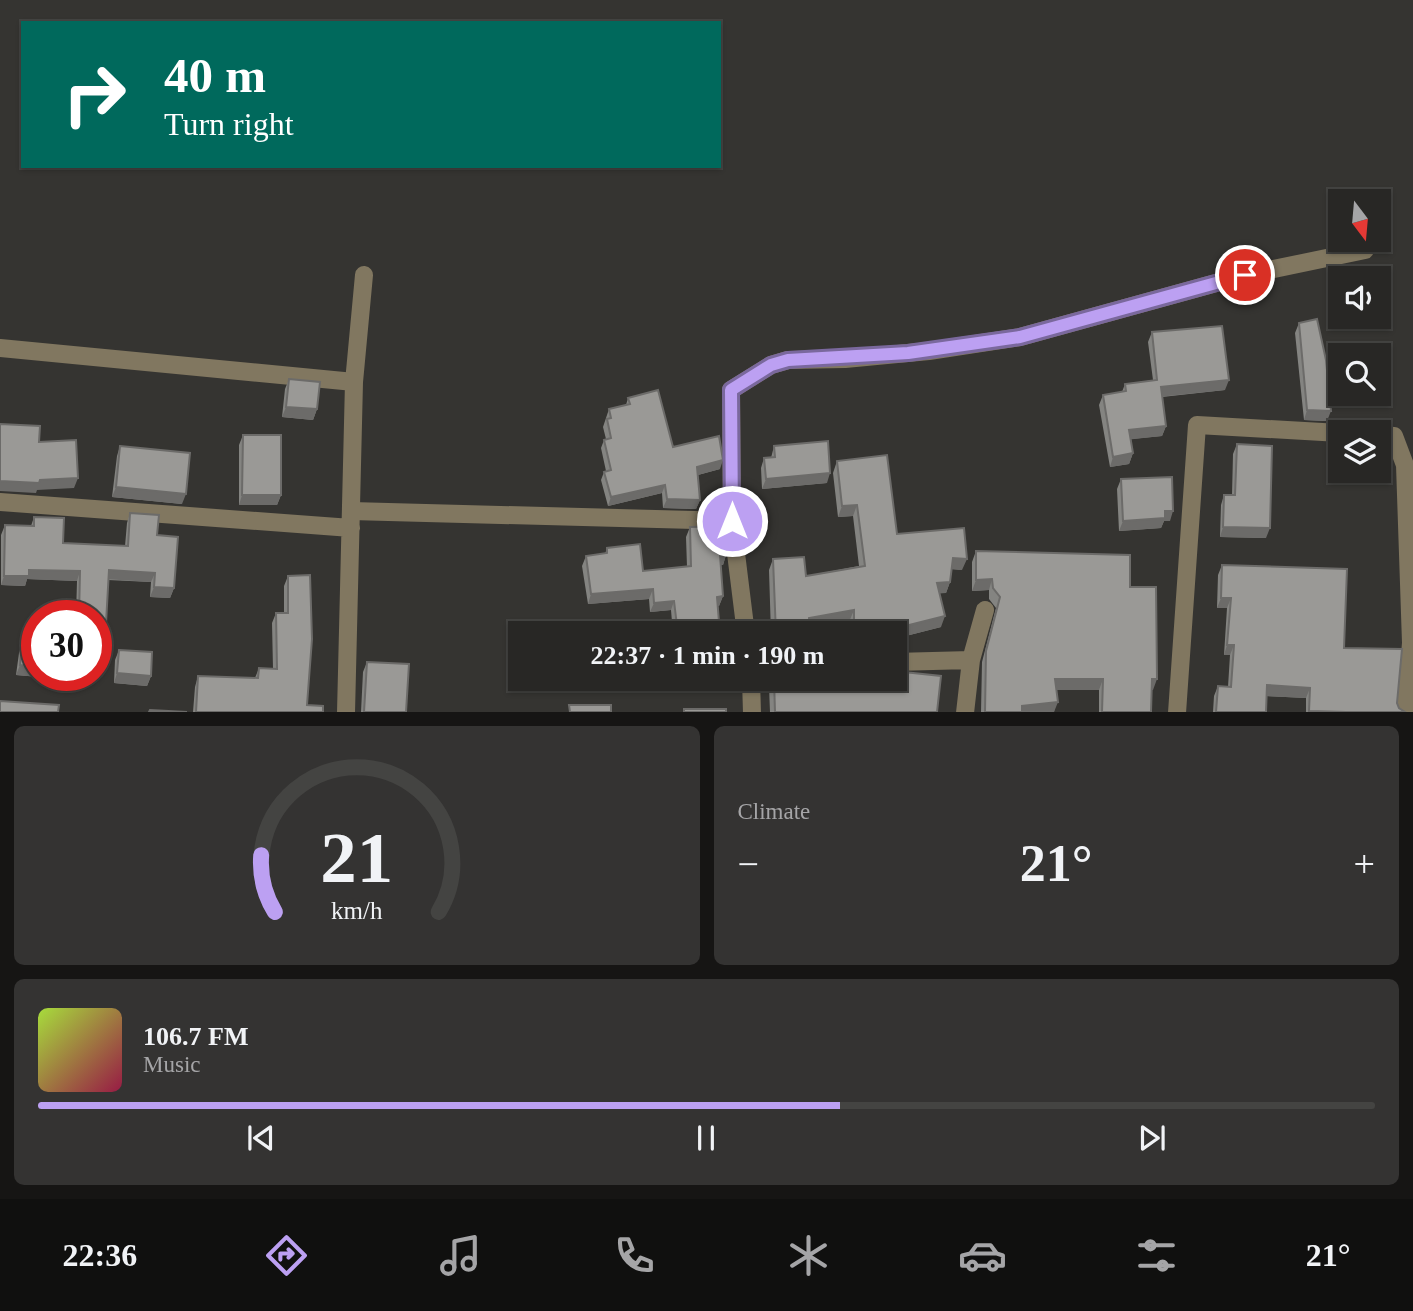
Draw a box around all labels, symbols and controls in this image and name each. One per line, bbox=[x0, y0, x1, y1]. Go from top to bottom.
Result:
text: 40 m bbox=[164, 48, 266, 103]
icon: right bbox=[49, 49, 140, 140]
text: Turn right bbox=[164, 106, 294, 142]
north arrow bbox=[1328, 189, 1391, 252]
map controls bbox=[1328, 189, 1391, 483]
pin bbox=[1215, 245, 1275, 305]
icon: arrive bbox=[1226, 256, 1264, 294]
button: sound bbox=[1328, 266, 1391, 329]
button: search bbox=[1328, 343, 1391, 406]
button: layers bbox=[1328, 420, 1391, 483]
position arrow bbox=[695, 484, 769, 558]
speed limit sign: 30 bbox=[21, 600, 112, 691]
text: 22:37 · 1 min · 190 m bbox=[591, 641, 825, 670]
text: Climate bbox=[738, 799, 810, 824]
text: 21 bbox=[320, 817, 393, 898]
text: 21° bbox=[1020, 835, 1093, 892]
text: − bbox=[738, 843, 759, 885]
text: + bbox=[1354, 843, 1375, 885]
text: km/h bbox=[331, 896, 383, 923]
text: 106.7 FM bbox=[143, 1022, 248, 1051]
text: Music bbox=[143, 1052, 201, 1077]
icon: previous bbox=[242, 1119, 280, 1157]
icon: pause bbox=[687, 1119, 725, 1157]
icon: next bbox=[1133, 1119, 1171, 1157]
icon: directions bbox=[262, 1231, 311, 1280]
icon: music bbox=[436, 1231, 485, 1280]
icon: phone bbox=[610, 1231, 659, 1280]
icon: climate bbox=[784, 1231, 833, 1280]
icon: car bbox=[958, 1231, 1007, 1280]
icon: filters bbox=[1132, 1231, 1181, 1280]
text: 22:36 bbox=[62, 1237, 137, 1273]
text: 21° bbox=[1306, 1237, 1350, 1273]

